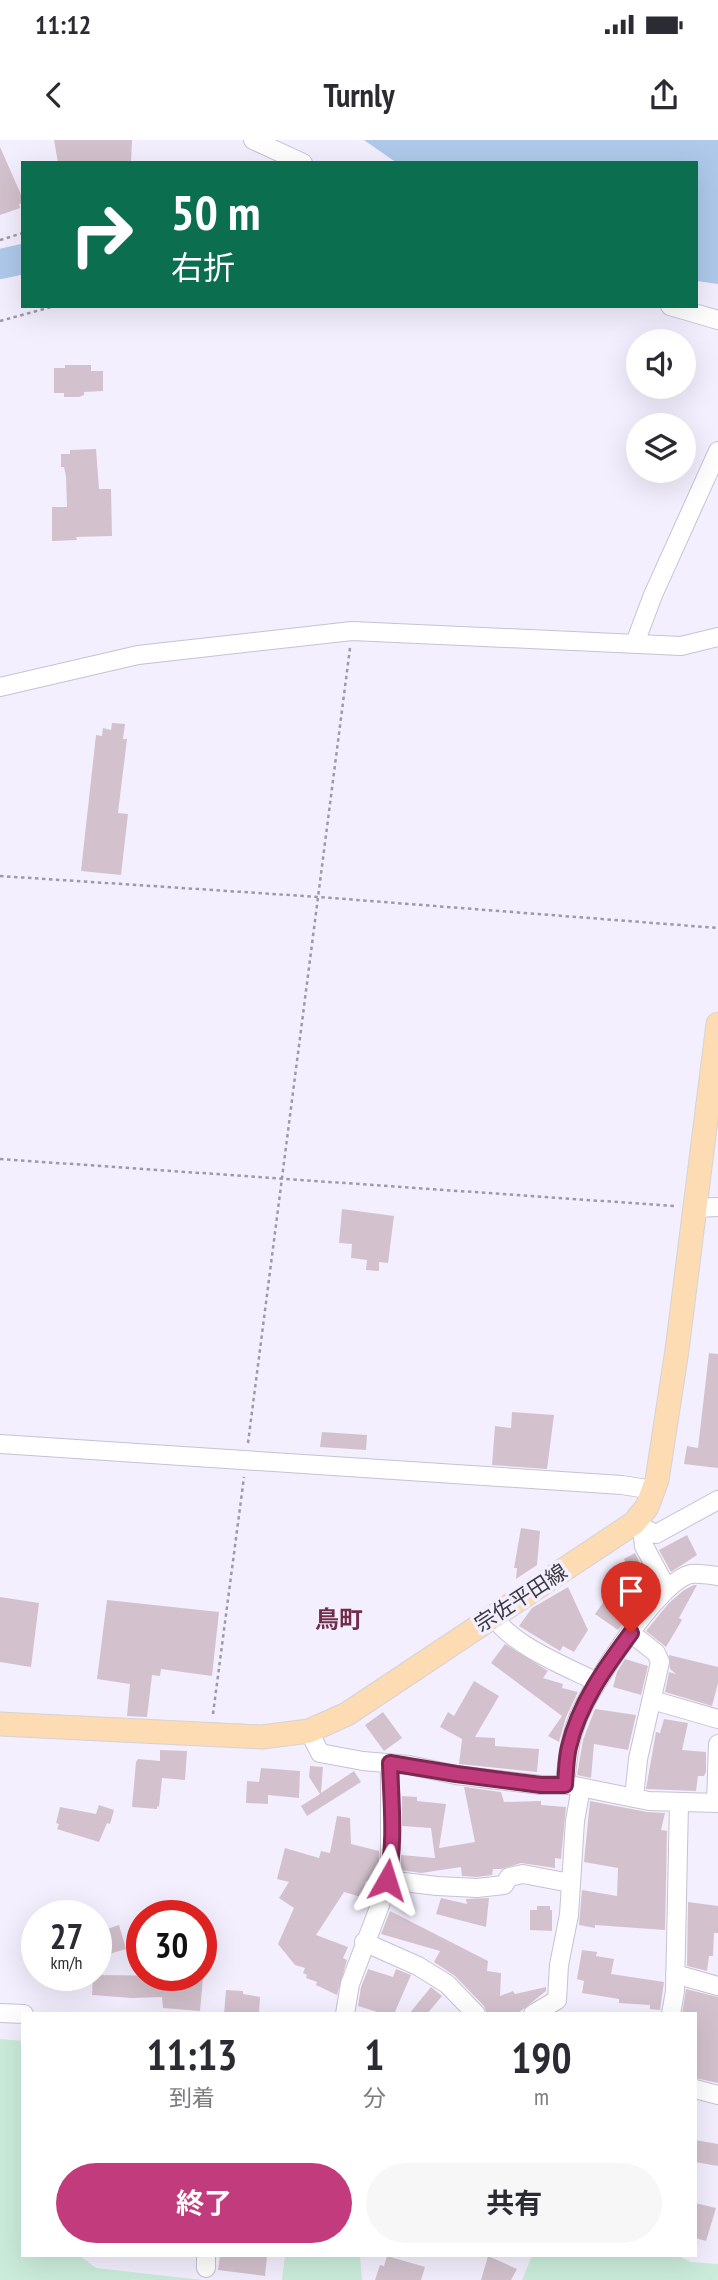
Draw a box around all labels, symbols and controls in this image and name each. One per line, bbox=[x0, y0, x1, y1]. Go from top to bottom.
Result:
text: 11:12 bbox=[35, 8, 91, 41]
text: Turnly bbox=[323, 74, 395, 116]
icon: back bbox=[35, 76, 73, 114]
icon: share bbox=[645, 76, 683, 114]
text: 50 m bbox=[171, 180, 260, 244]
icon: right bbox=[56, 189, 147, 280]
text: 右折 bbox=[171, 246, 235, 288]
map controls bbox=[626, 329, 696, 483]
button: sound bbox=[626, 329, 696, 399]
button: layers bbox=[626, 413, 696, 483]
street label: 宗佐平田線 bbox=[469, 1558, 572, 1637]
pin bbox=[601, 1561, 661, 1633]
icon: arrive bbox=[612, 1572, 650, 1610]
district label: 鳥町 bbox=[315, 1604, 363, 1635]
position arrow bbox=[350, 1843, 424, 1917]
speed limit sign: 30 bbox=[126, 1900, 217, 1991]
text: 27 bbox=[50, 1913, 83, 1959]
text: km/h bbox=[51, 1951, 82, 1974]
text: 11:13 bbox=[146, 2027, 237, 2082]
text: 1 bbox=[364, 2027, 384, 2082]
text: 190 bbox=[511, 2030, 572, 2085]
text: m bbox=[534, 2082, 549, 2111]
text: 到着 bbox=[169, 2083, 215, 2112]
text: 分 bbox=[363, 2083, 386, 2112]
button: 終了 bbox=[56, 2163, 352, 2243]
button: 共有 bbox=[366, 2163, 662, 2243]

